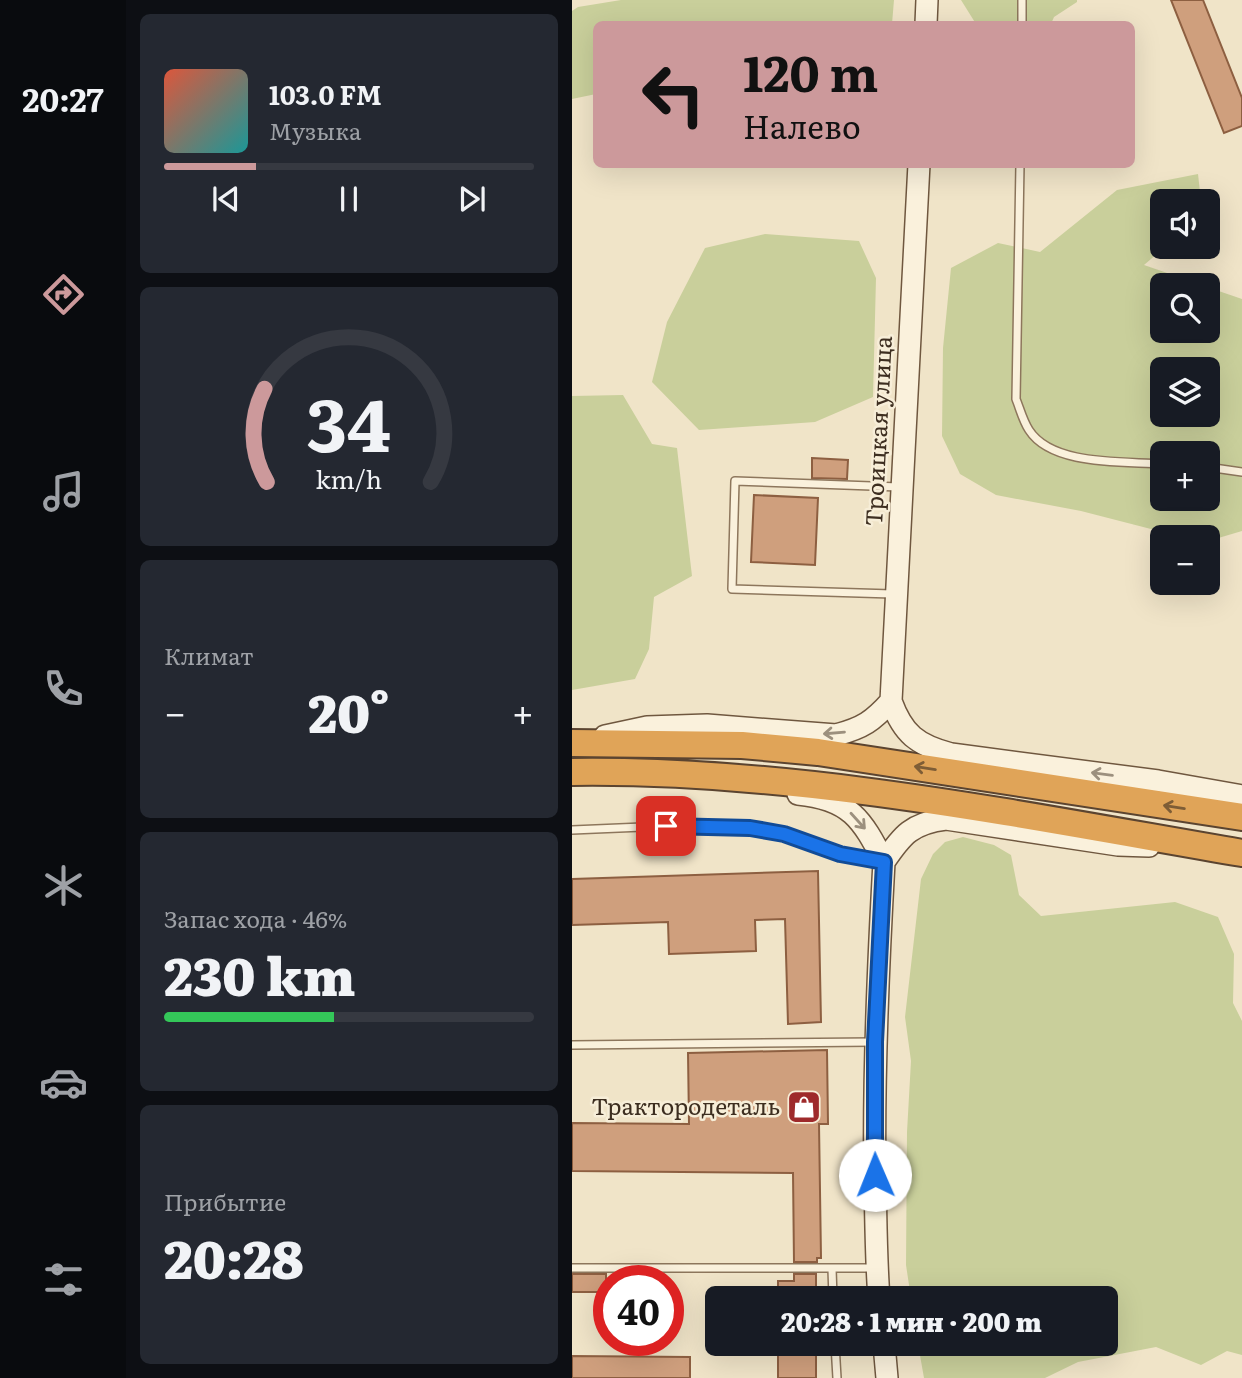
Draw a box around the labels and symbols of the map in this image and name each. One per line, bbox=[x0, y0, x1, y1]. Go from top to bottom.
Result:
street label: Троицкая улица bbox=[855, 334, 899, 527]
one-way arrow bbox=[823, 727, 846, 740]
one-way arrow bbox=[914, 761, 937, 774]
one-way arrow bbox=[1091, 767, 1114, 780]
pin bbox=[636, 796, 696, 856]
one-way arrow bbox=[1163, 800, 1186, 813]
one-way arrow bbox=[850, 812, 866, 830]
place label: Трактородеталь bbox=[591, 1088, 780, 1122]
shop icon: Трактородеталь bbox=[785, 1088, 823, 1126]
position arrow bbox=[838, 1138, 912, 1212]
speed limit sign: 40 bbox=[593, 1265, 684, 1356]

